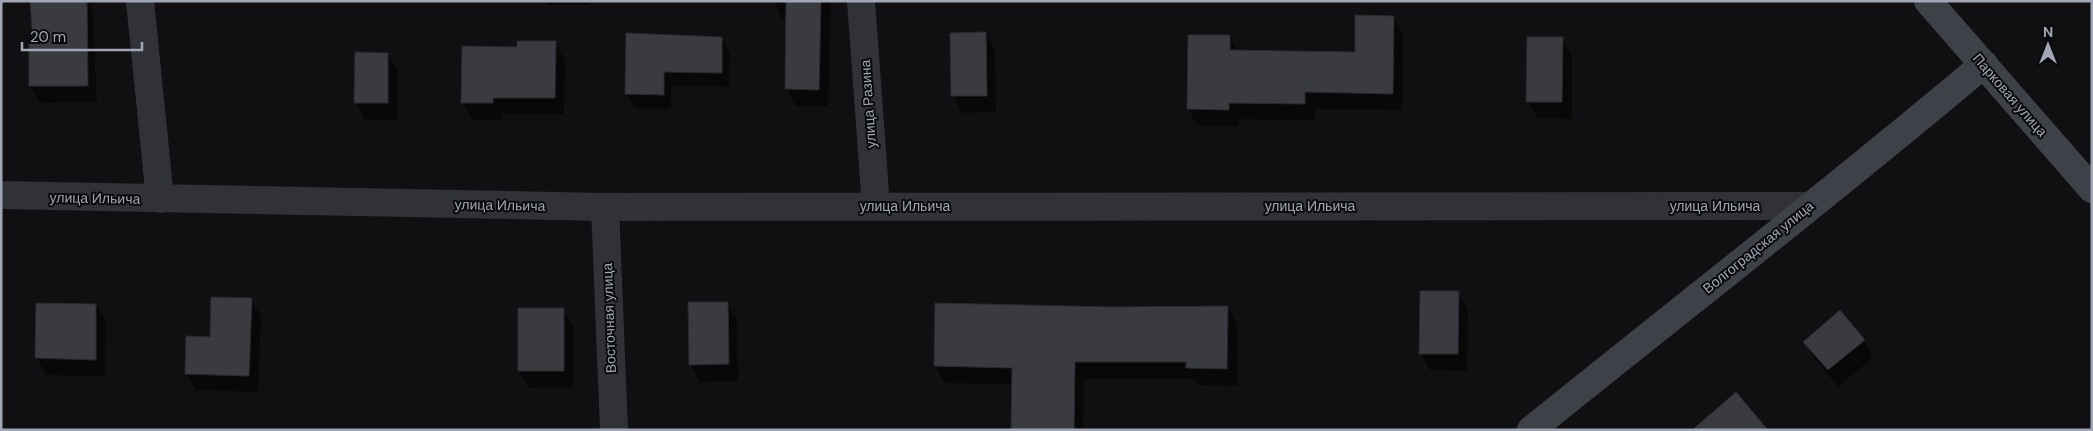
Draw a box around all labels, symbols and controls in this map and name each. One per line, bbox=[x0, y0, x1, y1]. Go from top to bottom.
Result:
scale bar bbox=[22, 20, 142, 52]
north arrow bbox=[2023, 20, 2073, 70]
text: N bbox=[2043, 23, 2053, 41]
text: 20 m bbox=[30, 27, 66, 47]
street label: Парковая улица bbox=[1969, 50, 2051, 141]
street label: улица Разина bbox=[856, 59, 880, 149]
street label: улица Ильича bbox=[50, 188, 141, 208]
street label: улица Ильича bbox=[455, 195, 546, 215]
street label: улица Ильича bbox=[860, 197, 951, 215]
street label: улица Ильича bbox=[1265, 197, 1356, 215]
street label: улица Ильича bbox=[1670, 197, 1761, 215]
street label: Волгоградская улица bbox=[1699, 197, 1817, 297]
street label: Восточная улица bbox=[598, 262, 620, 374]

